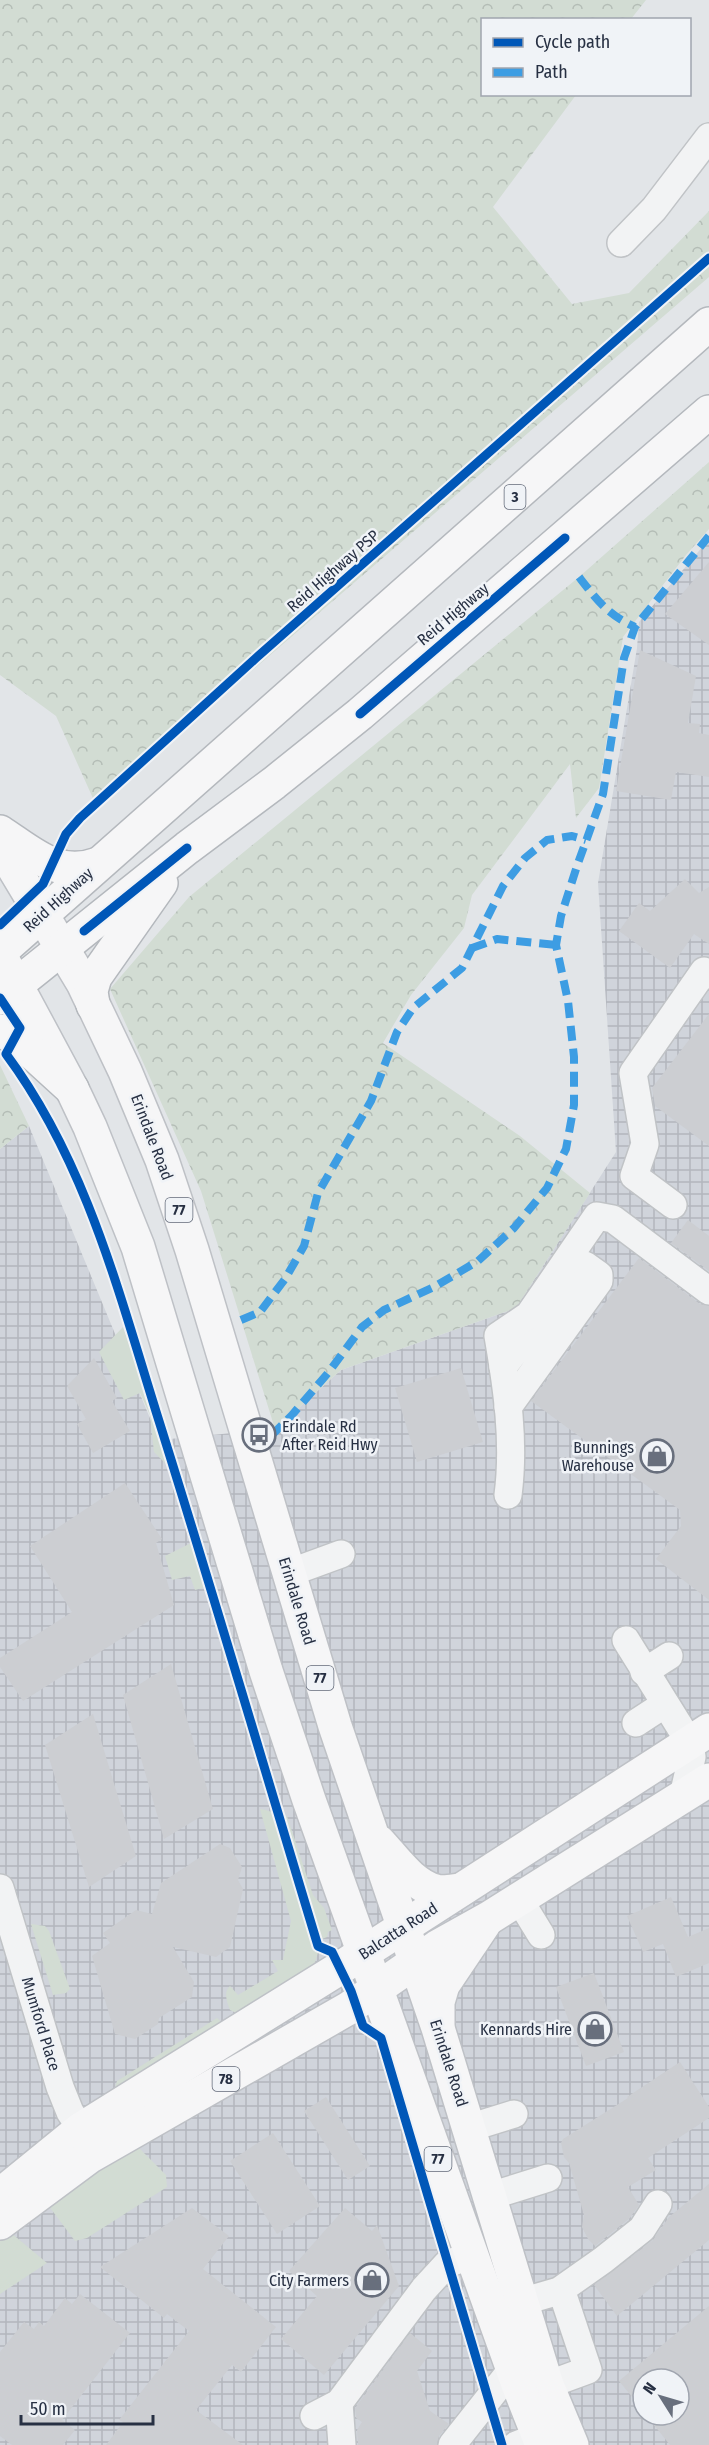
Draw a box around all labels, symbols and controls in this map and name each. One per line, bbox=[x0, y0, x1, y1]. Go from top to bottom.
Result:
legend bbox=[481, 18, 691, 96]
text: Cycle path bbox=[535, 31, 610, 53]
text: Path bbox=[535, 61, 568, 83]
road number: 3 bbox=[504, 485, 526, 509]
street label: Reid Highway PSP bbox=[283, 526, 383, 616]
street label: Reid Highway bbox=[413, 578, 493, 649]
street label: Reid Highway bbox=[19, 863, 97, 936]
street label: Erindale Road bbox=[127, 1091, 177, 1183]
road number: 77 bbox=[166, 1198, 192, 1222]
bus stop icon: Erindale Rd After Reid Hwy bbox=[241, 1417, 277, 1453]
place label: Erindale Rd After Reid Hwy bbox=[282, 1417, 378, 1454]
place label: Bunnings Warehouse bbox=[562, 1438, 634, 1475]
shop icon: Bunnings Warehouse bbox=[639, 1438, 675, 1474]
street label: Erindale Road bbox=[275, 1555, 319, 1647]
road number: 77 bbox=[306, 1666, 334, 1690]
street label: Balcatta Road bbox=[355, 1898, 441, 1964]
street label: Mumford Place bbox=[18, 1975, 64, 2073]
shop icon: Kennards Hire bbox=[577, 2011, 613, 2047]
street label: Erindale Road bbox=[426, 2017, 472, 2109]
place label: Kennards Hire bbox=[480, 2020, 572, 2039]
road number: 78 bbox=[212, 2067, 240, 2091]
road number: 77 bbox=[424, 2147, 452, 2171]
shop icon: City Farmers bbox=[354, 2262, 390, 2298]
place label: City Farmers bbox=[269, 2271, 349, 2290]
north arrow bbox=[631, 2367, 691, 2427]
text: N bbox=[639, 2379, 660, 2398]
scale bar bbox=[21, 2388, 153, 2426]
text: 50 m bbox=[30, 2398, 66, 2420]

